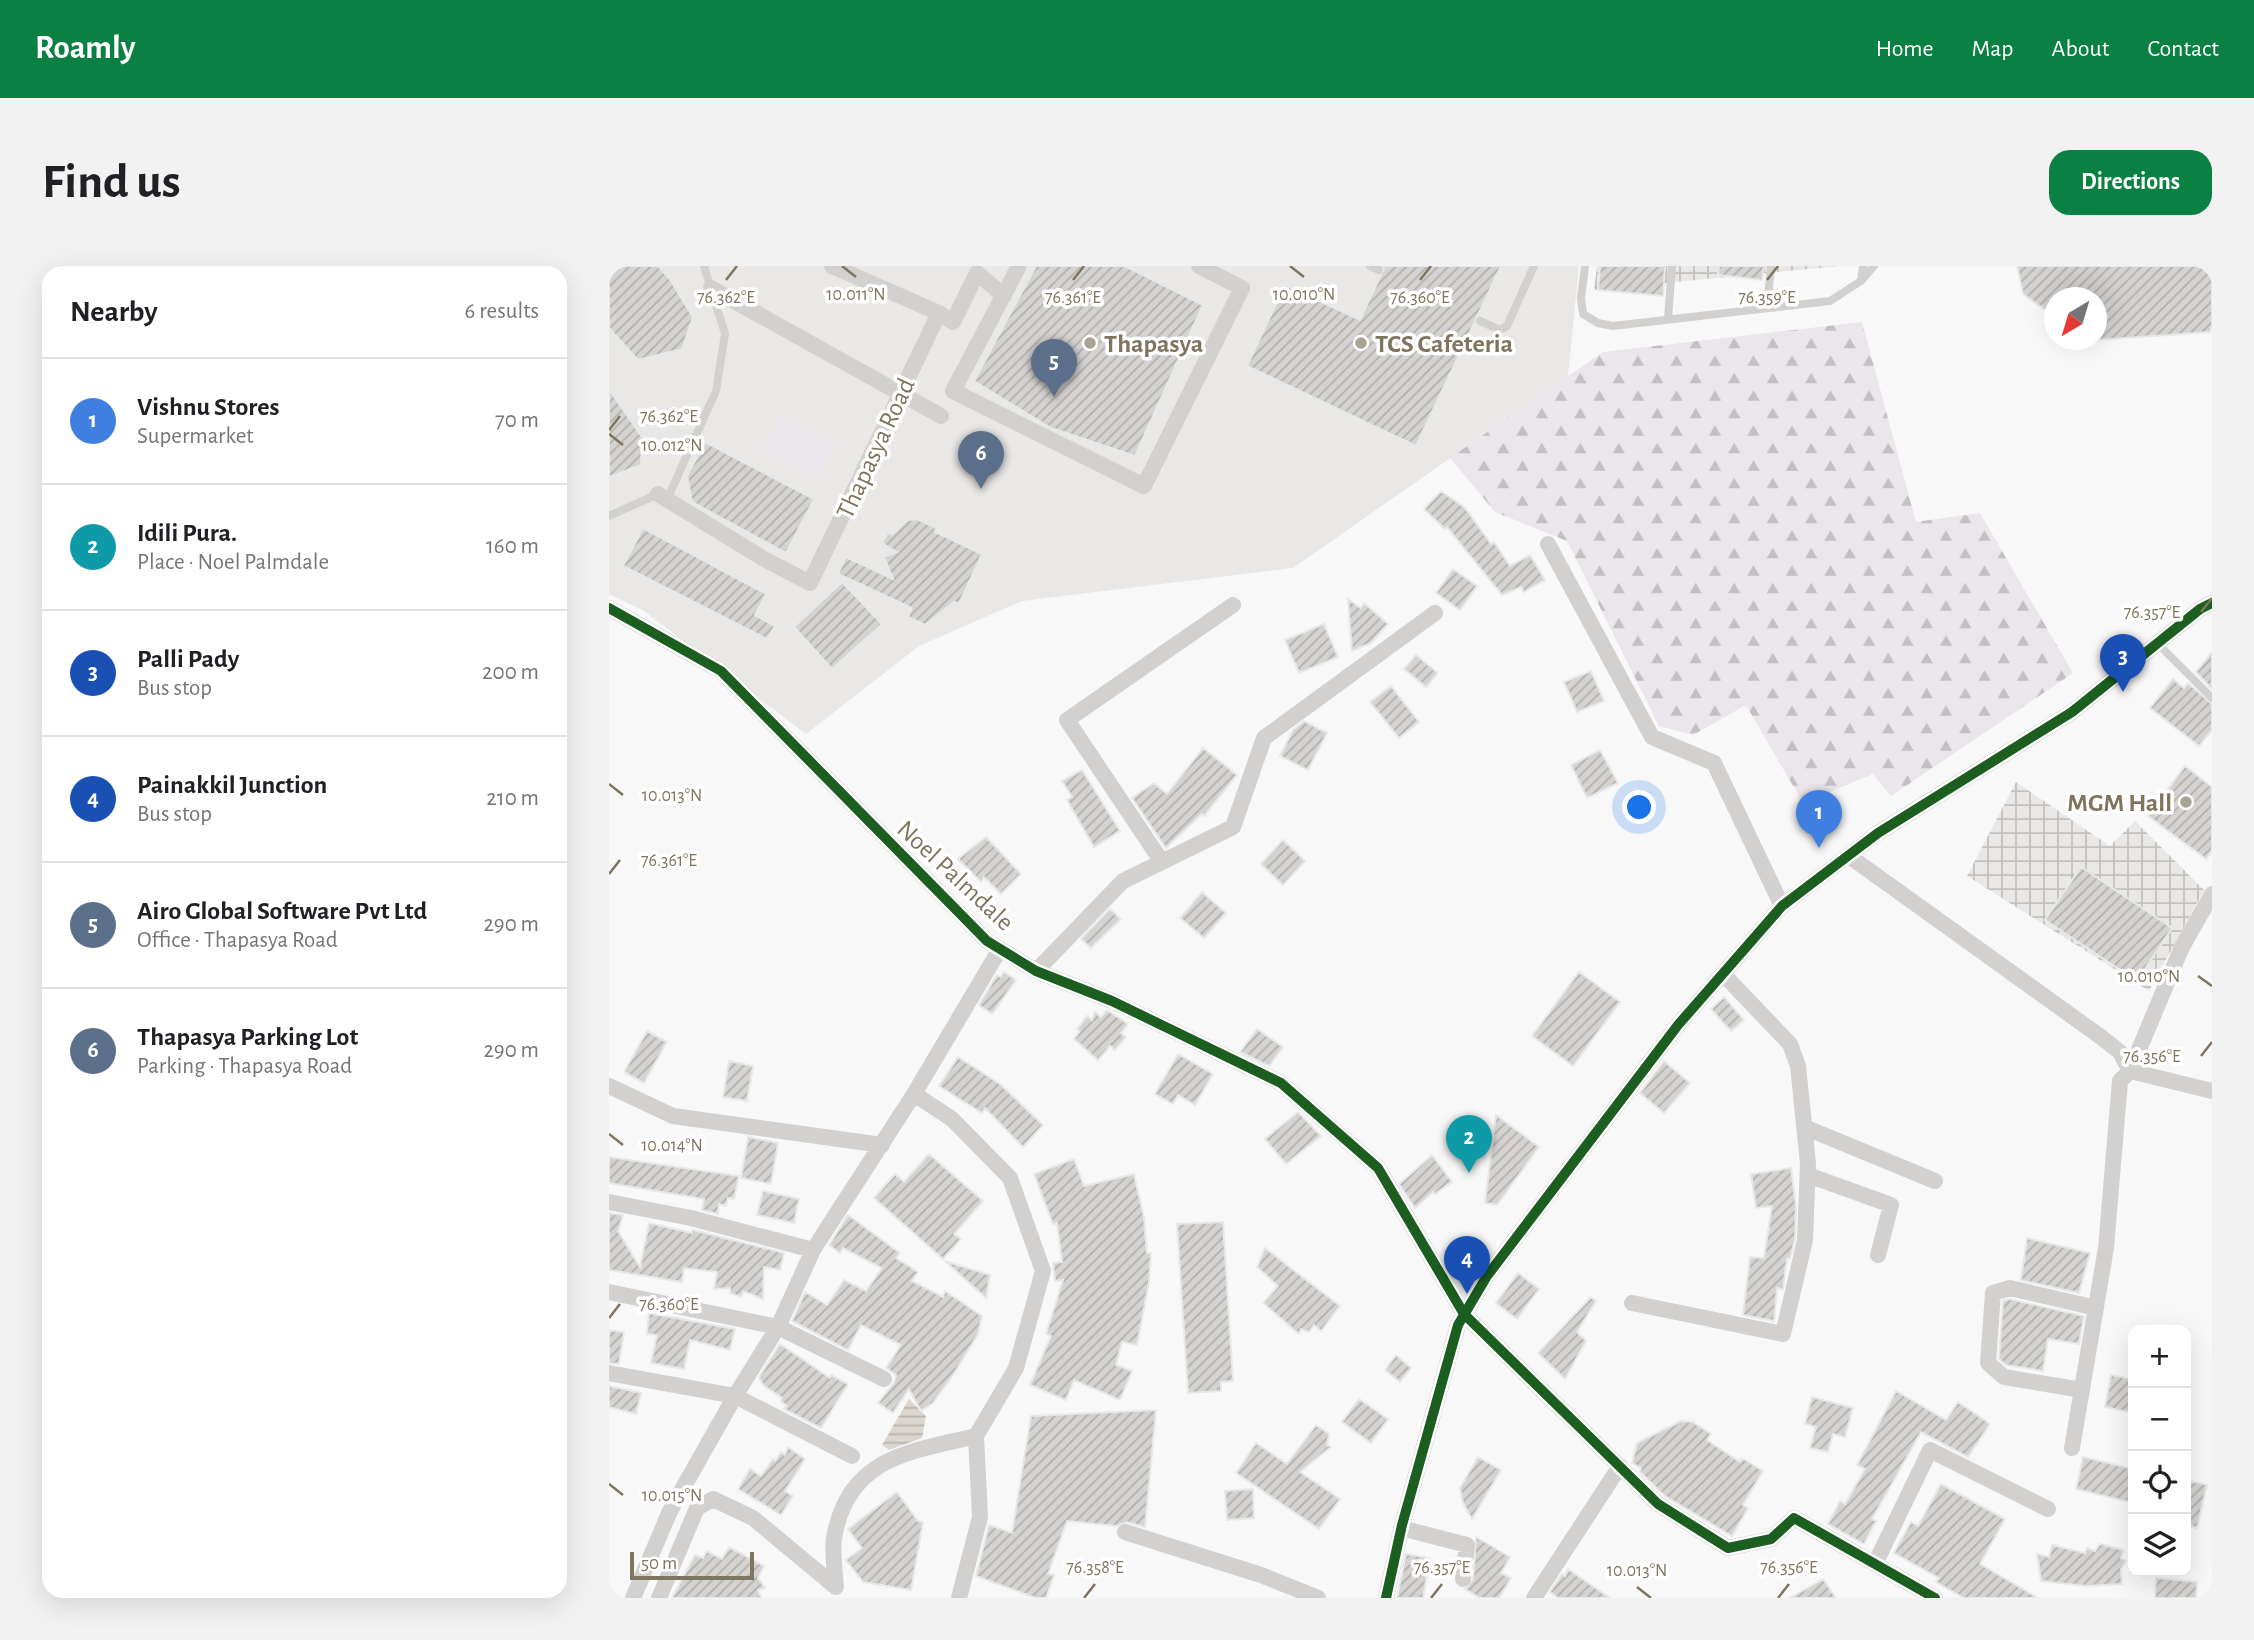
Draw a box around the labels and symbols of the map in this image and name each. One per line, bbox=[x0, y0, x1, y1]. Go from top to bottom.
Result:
text: 10.011°N bbox=[826, 286, 886, 304]
text: 10.010°N bbox=[1273, 286, 1335, 304]
north arrow bbox=[2044, 287, 2107, 350]
text: 76.362°E bbox=[697, 289, 755, 307]
text: 76.361°E bbox=[1045, 289, 1101, 307]
text: 76.360°E bbox=[1390, 289, 1450, 307]
text: 76.359°E bbox=[1738, 289, 1796, 307]
place label: Thapasya bbox=[1104, 331, 1203, 357]
place label: TCS Cafeteria bbox=[1375, 331, 1513, 357]
marker: Thapasya bbox=[1082, 335, 1098, 351]
marker: TCS Cafeteria bbox=[1353, 335, 1369, 351]
pin: 5 bbox=[1031, 339, 1077, 397]
street label: Thapasya Road bbox=[832, 374, 920, 523]
text: 76.362°E bbox=[640, 408, 698, 426]
pin: 6 bbox=[958, 431, 1004, 489]
text: 10.012°N bbox=[641, 437, 703, 455]
text: 76.357°E bbox=[2124, 604, 2181, 622]
pin: 3 bbox=[2100, 634, 2146, 692]
text: 10.013°N bbox=[642, 787, 702, 805]
your location bbox=[1622, 790, 1656, 824]
pin: 1 bbox=[1796, 790, 1842, 848]
place label: MGM Hall bbox=[2067, 790, 2172, 816]
marker: MGM Hall bbox=[2178, 794, 2194, 810]
street label: Noel Palmdale bbox=[892, 816, 1019, 936]
text: 76.361°E bbox=[641, 852, 697, 870]
text: 10.010°N bbox=[2118, 968, 2180, 986]
text: 76.356°E bbox=[2123, 1048, 2181, 1066]
pin: 2 bbox=[1446, 1115, 1492, 1173]
text: 10.014°N bbox=[641, 1137, 703, 1155]
pin: 4 bbox=[1444, 1236, 1490, 1294]
text: 76.360°E bbox=[639, 1296, 699, 1314]
text: 10.015°N bbox=[642, 1487, 702, 1505]
scale bar bbox=[630, 1549, 754, 1581]
text: 76.358°E bbox=[1066, 1559, 1124, 1577]
text: 76.357°E bbox=[1414, 1559, 1471, 1577]
text: 76.356°E bbox=[1760, 1559, 1818, 1577]
text: 10.013°N bbox=[1607, 1562, 1667, 1580]

